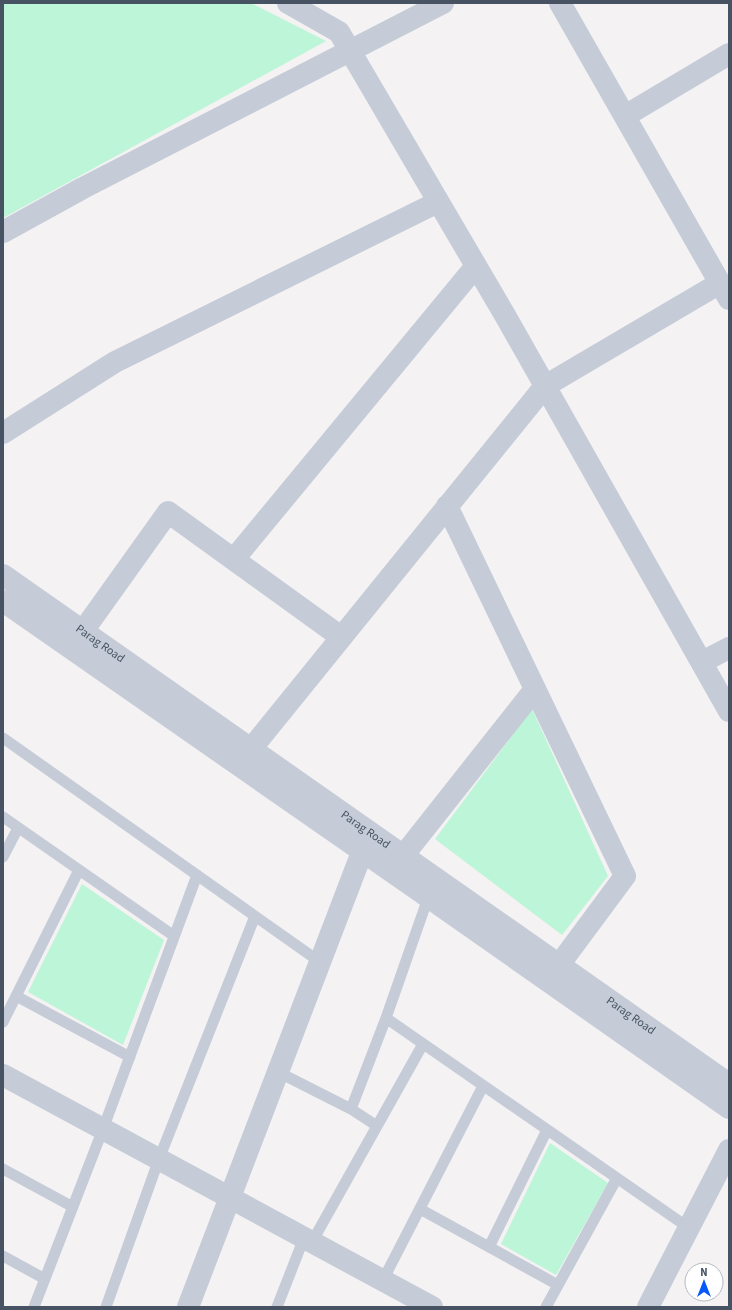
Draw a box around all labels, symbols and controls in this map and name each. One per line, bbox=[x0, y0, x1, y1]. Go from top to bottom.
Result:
street label: Parag Road bbox=[72, 621, 128, 667]
street label: Parag Road bbox=[337, 807, 393, 853]
street label: Parag Road bbox=[603, 993, 659, 1039]
north arrow bbox=[684, 1262, 724, 1302]
text: N bbox=[700, 1265, 708, 1280]

